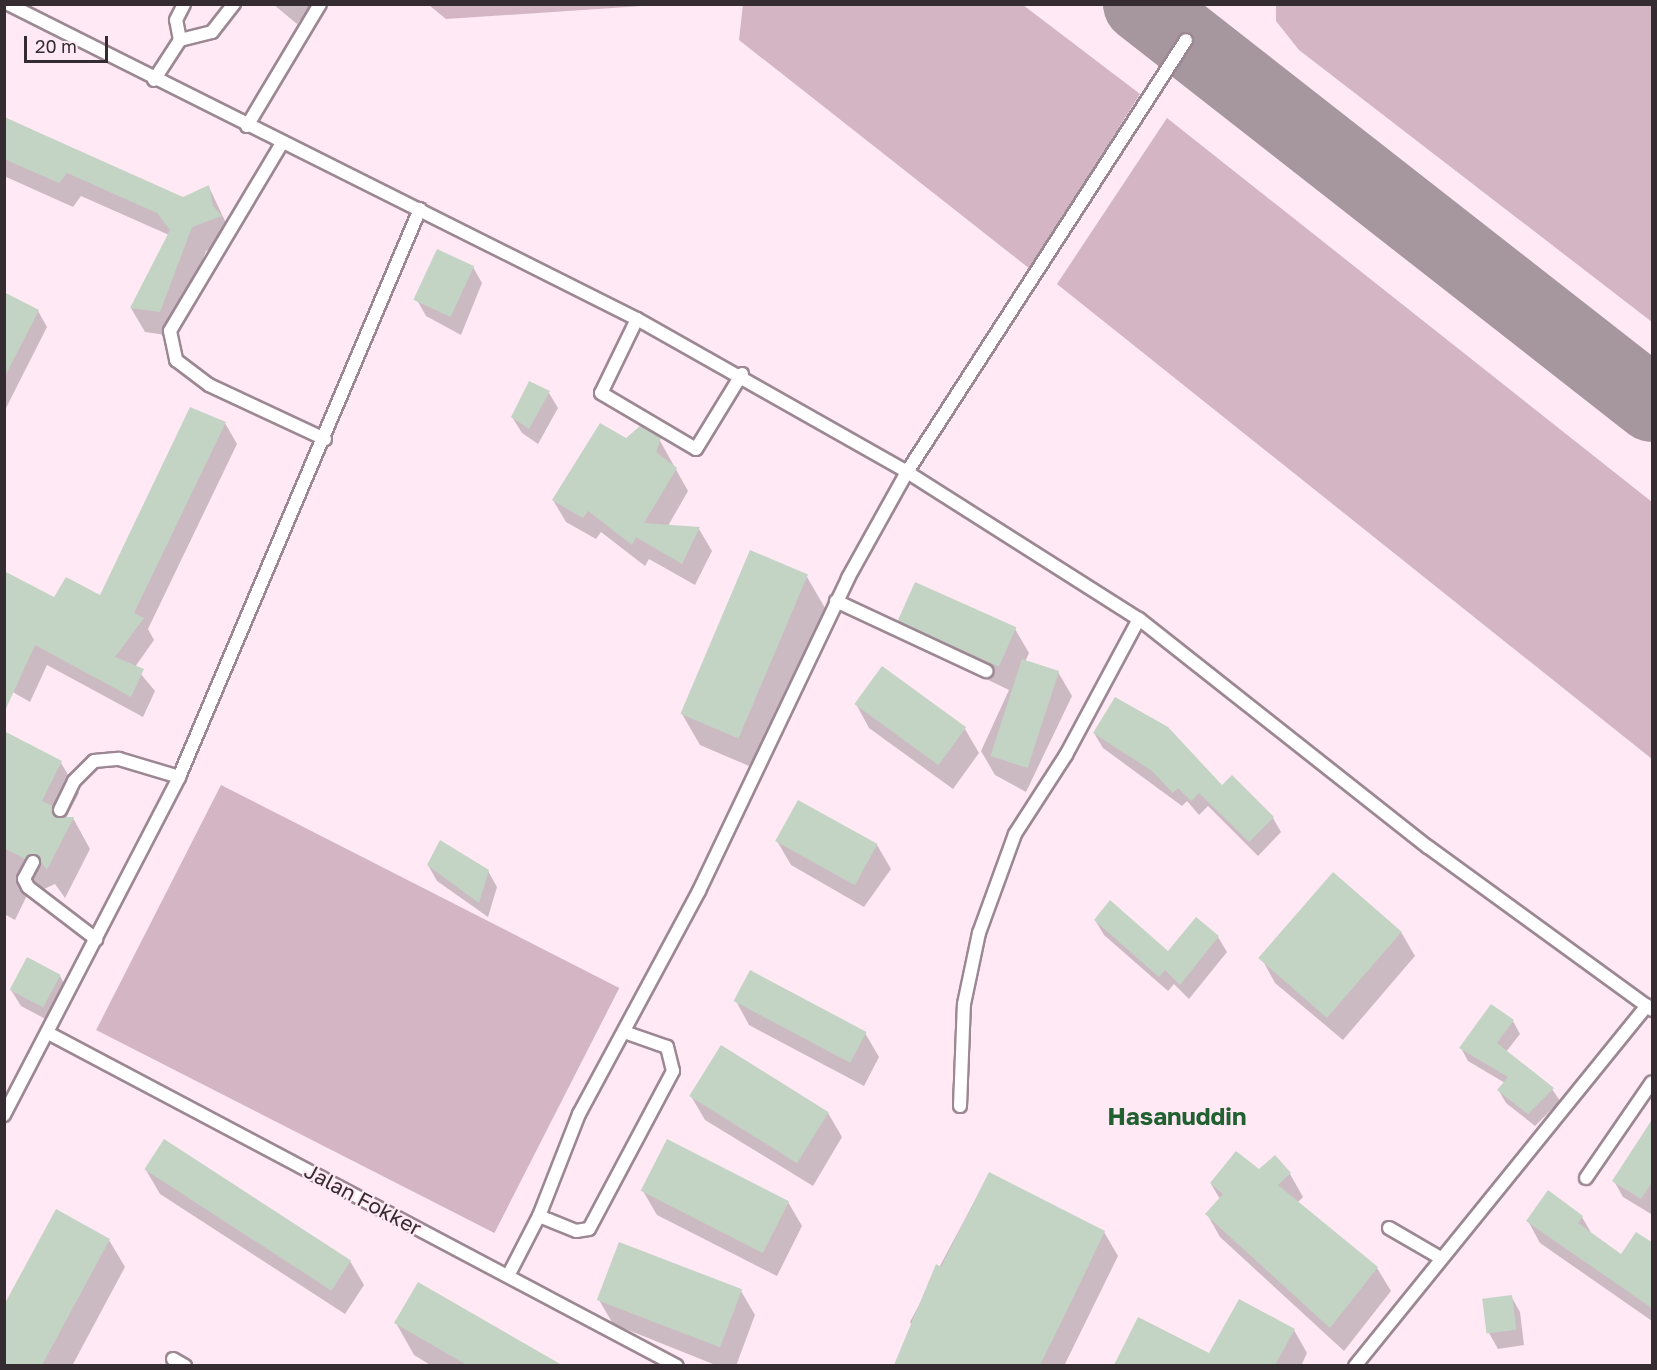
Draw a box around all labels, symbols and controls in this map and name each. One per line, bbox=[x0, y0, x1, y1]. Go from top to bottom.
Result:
scale bar bbox=[27, 24, 111, 62]
text: 20 m bbox=[35, 35, 77, 57]
district label: Hasanuddin bbox=[1108, 1102, 1246, 1130]
street label: Jalan Fokker bbox=[300, 1158, 426, 1240]

